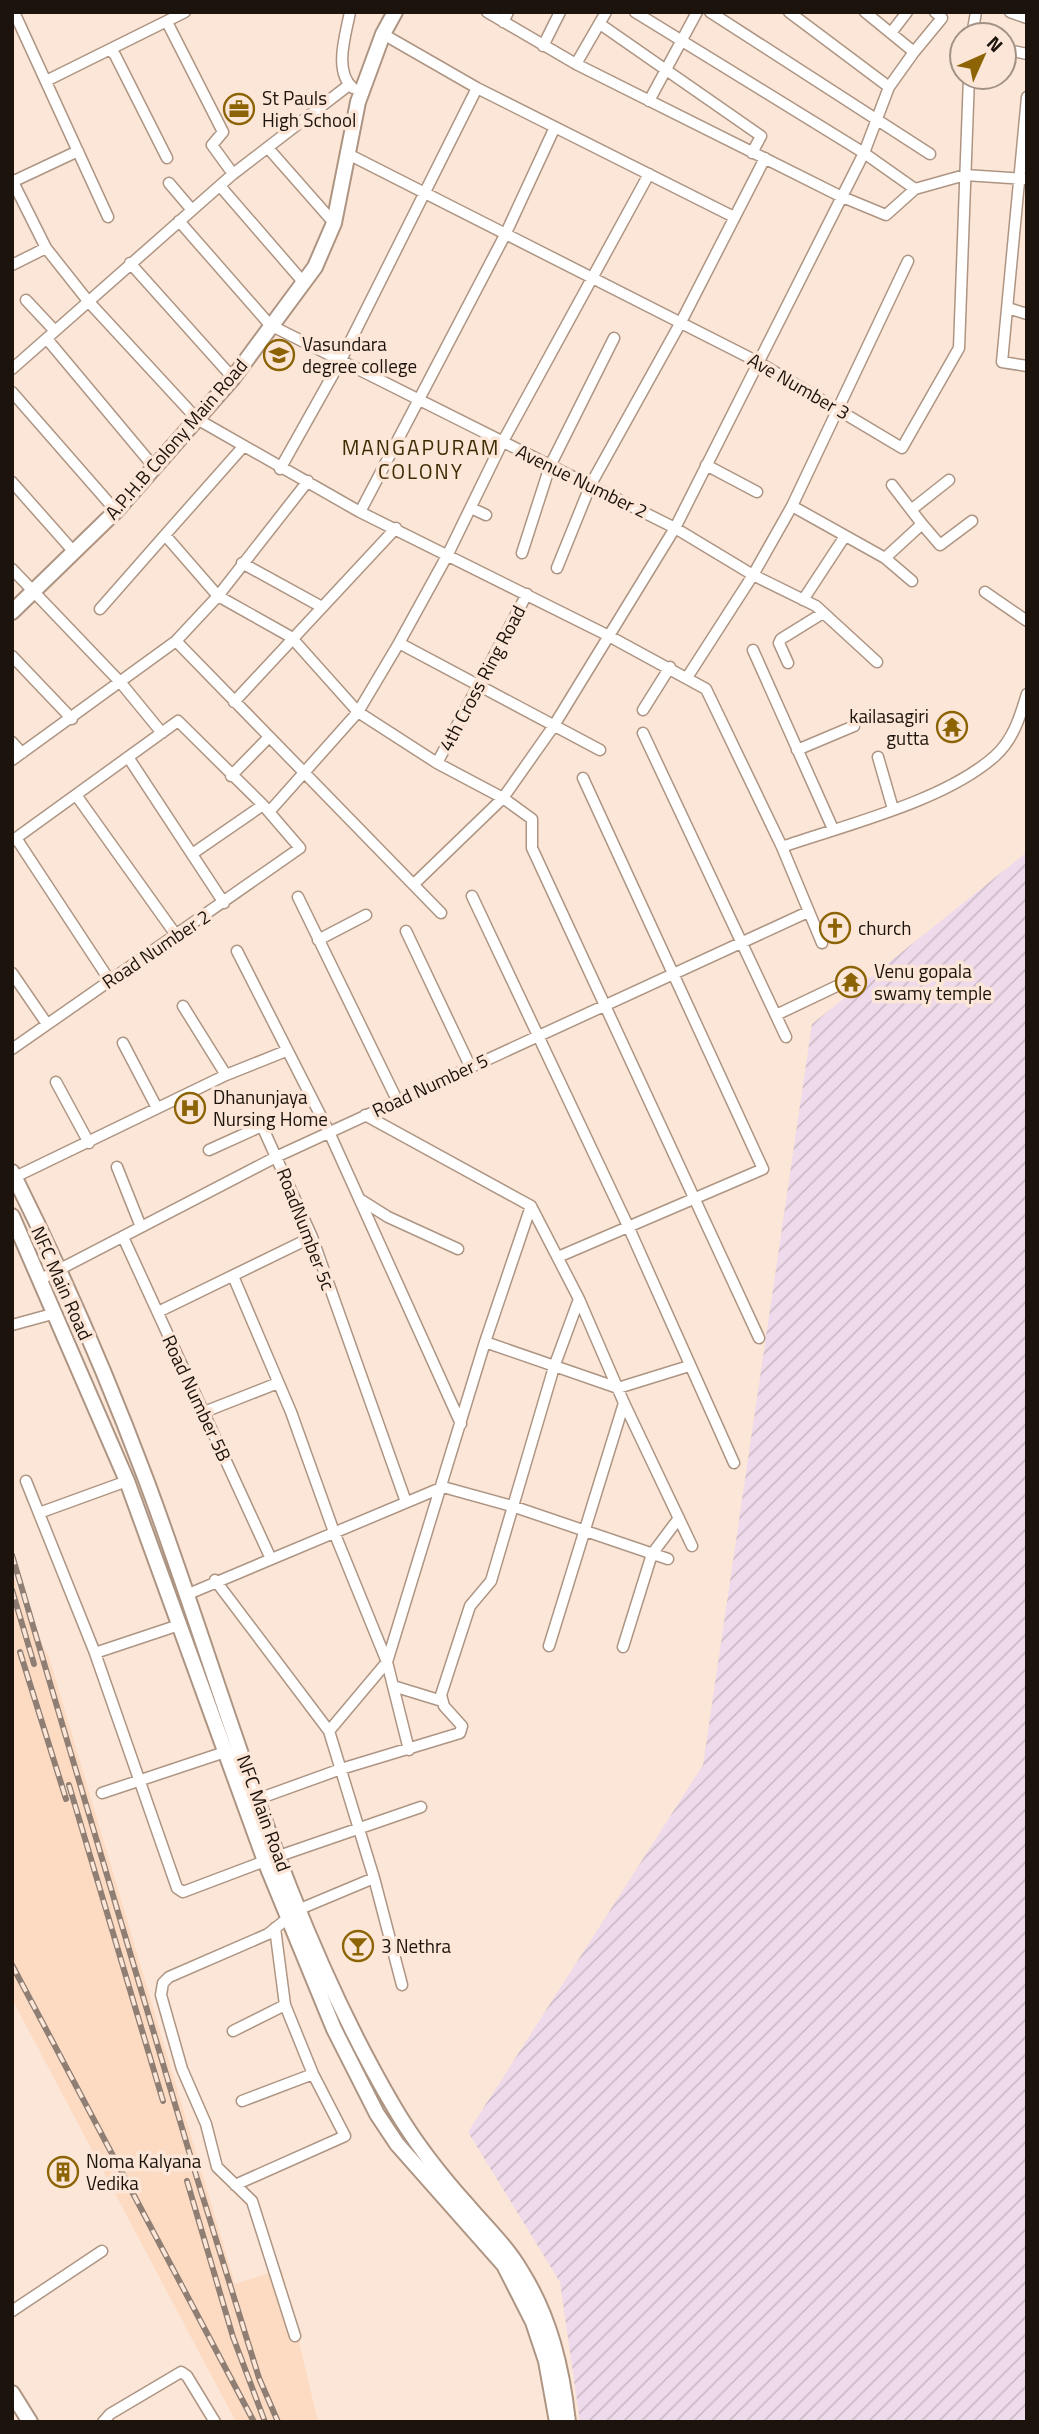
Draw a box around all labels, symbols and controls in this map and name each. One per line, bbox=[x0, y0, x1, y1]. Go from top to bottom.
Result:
north arrow bbox=[948, 21, 1018, 91]
text: N bbox=[980, 29, 1010, 59]
place label: St Pauls High School bbox=[262, 83, 356, 134]
office icon: St Pauls High School bbox=[222, 92, 256, 126]
place label: Vasundara degree college bbox=[302, 329, 417, 380]
school or university icon: Vasundara degree college bbox=[262, 338, 296, 372]
street label: Ave Number 3 bbox=[743, 345, 856, 427]
street label: A.P.H.B Colony Main Road bbox=[97, 352, 254, 526]
district label: MANGAPURAM COLONY bbox=[342, 431, 500, 487]
street label: Avenue Number 2 bbox=[511, 436, 653, 525]
street label: 4th Cross Ring Road bbox=[431, 600, 532, 756]
place label: kailasagiri gutta bbox=[849, 701, 929, 752]
temple icon: kailasagiri gutta bbox=[935, 710, 969, 744]
street label: Road Number 2 bbox=[96, 902, 216, 996]
church icon: church bbox=[818, 911, 852, 945]
place label: church bbox=[858, 913, 911, 942]
place label: Venu gopala swamy temple bbox=[874, 956, 992, 1007]
temple icon: Venu gopala swamy temple bbox=[834, 965, 868, 999]
street label: Road Number 5 bbox=[367, 1045, 493, 1124]
place label: Dhanunjaya Nursing Home bbox=[213, 1082, 328, 1133]
hospital icon: Dhanunjaya Nursing Home bbox=[173, 1091, 207, 1125]
street label: RoadNumber 5c bbox=[270, 1163, 343, 1294]
street label: NFC Main Road bbox=[24, 1221, 101, 1345]
street label: Road Number 5B bbox=[155, 1330, 240, 1466]
street label: NFC Main Road bbox=[230, 1750, 299, 1875]
bar icon: 3 Nethra bbox=[341, 1929, 375, 1963]
place label: 3 Nethra bbox=[381, 1931, 452, 1960]
place label: Noma Kalyana Vedika bbox=[86, 2146, 202, 2197]
building icon: Noma Kalyana Vedika bbox=[46, 2155, 80, 2189]

